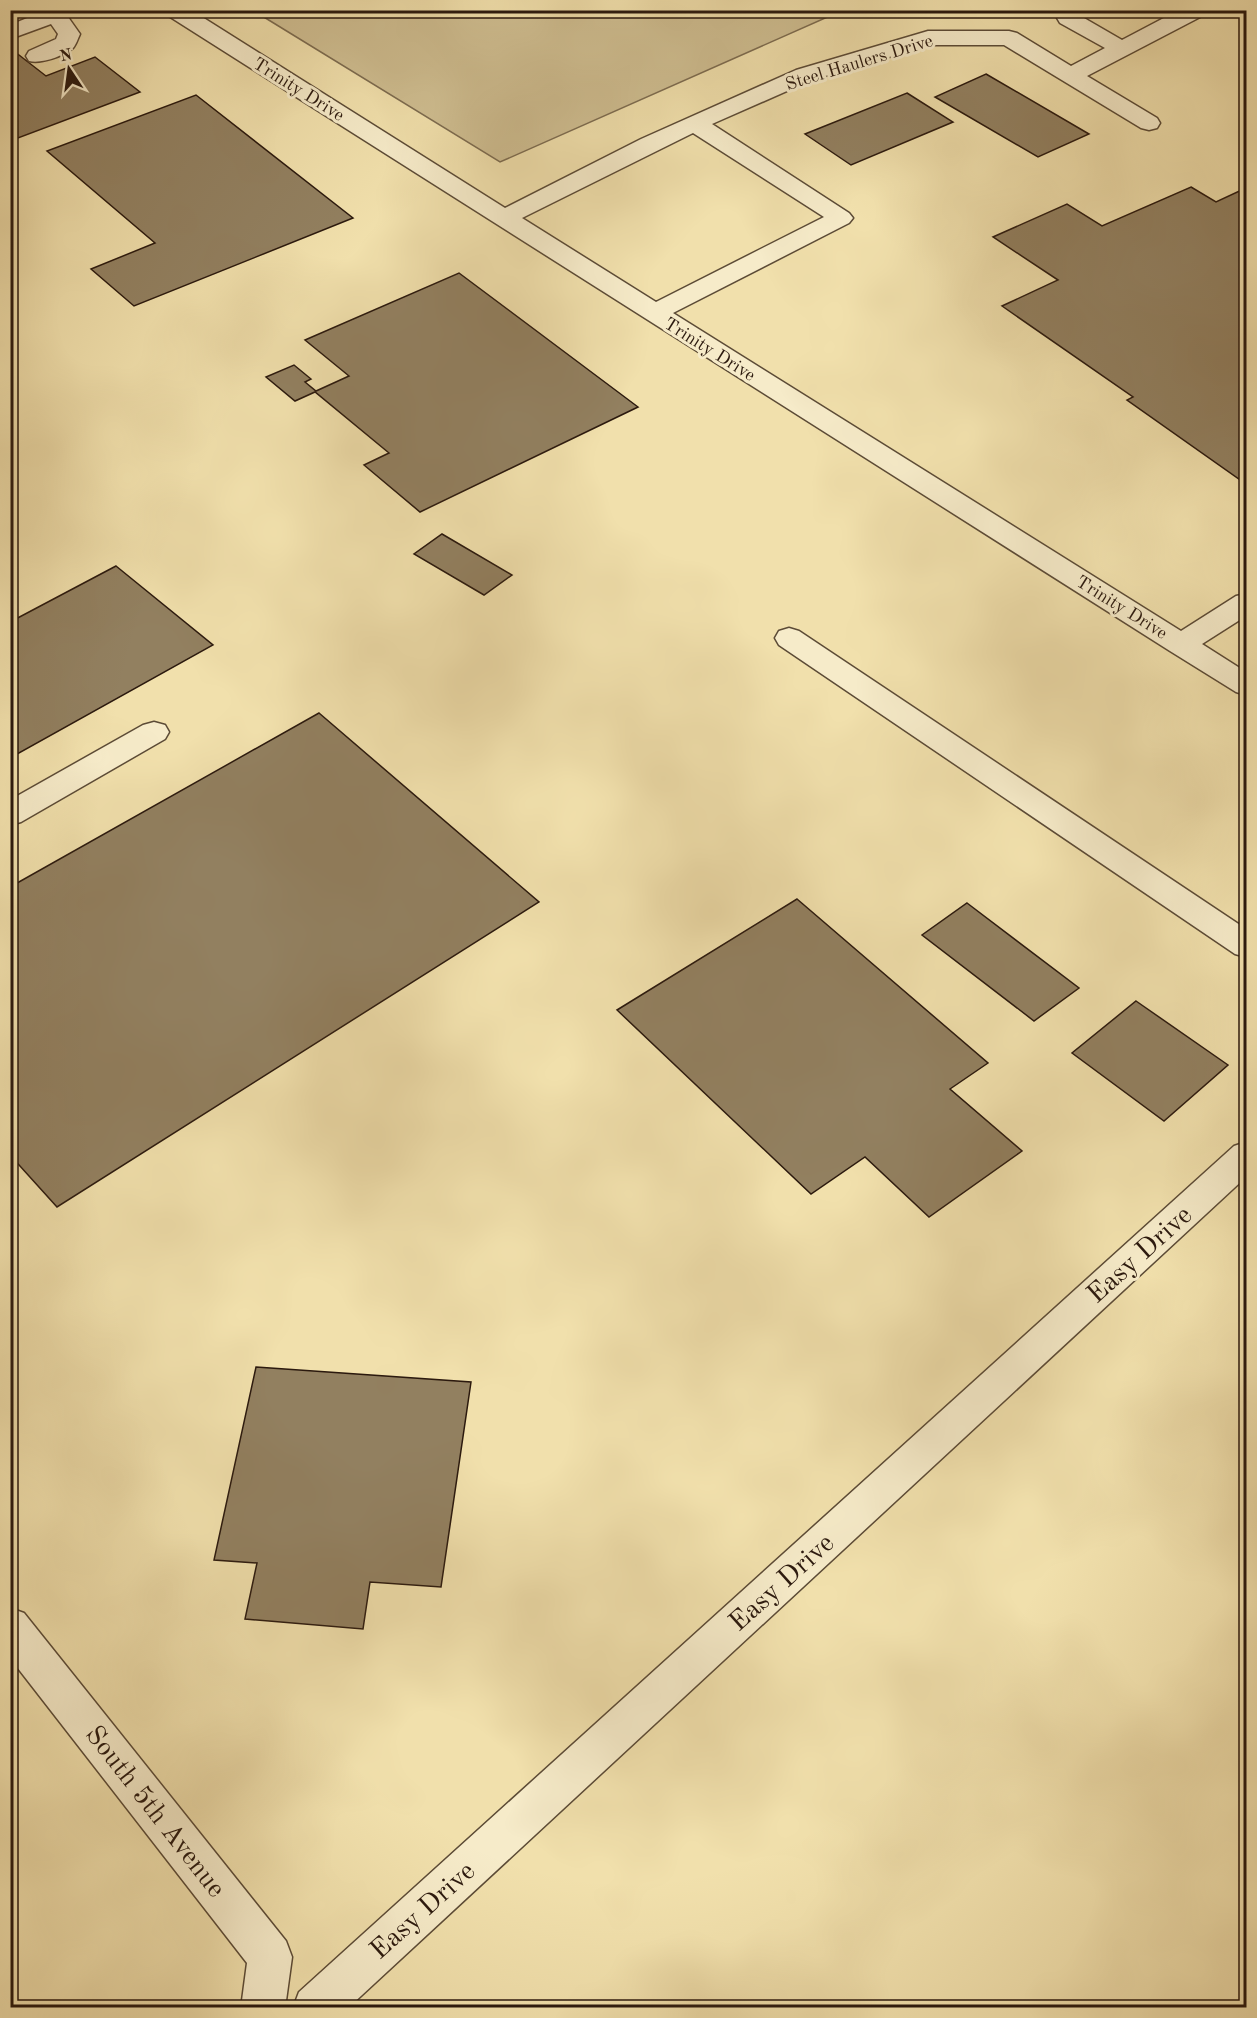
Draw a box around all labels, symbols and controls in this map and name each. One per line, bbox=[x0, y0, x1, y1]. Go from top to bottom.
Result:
street label: Steel Haulers Drive bbox=[783, 32, 935, 94]
north arrow bbox=[39, 39, 99, 99]
text: N bbox=[58, 47, 75, 66]
street label: Trinity Drive bbox=[250, 55, 347, 125]
street label: Trinity Drive bbox=[661, 315, 758, 385]
street label: Trinity Drive bbox=[1073, 573, 1170, 643]
street label: Easy Drive bbox=[1083, 1201, 1197, 1309]
street label: Easy Drive bbox=[725, 1529, 839, 1637]
street label: South 5th Avenue bbox=[80, 1721, 230, 1903]
street label: Easy Drive bbox=[366, 1857, 480, 1965]

